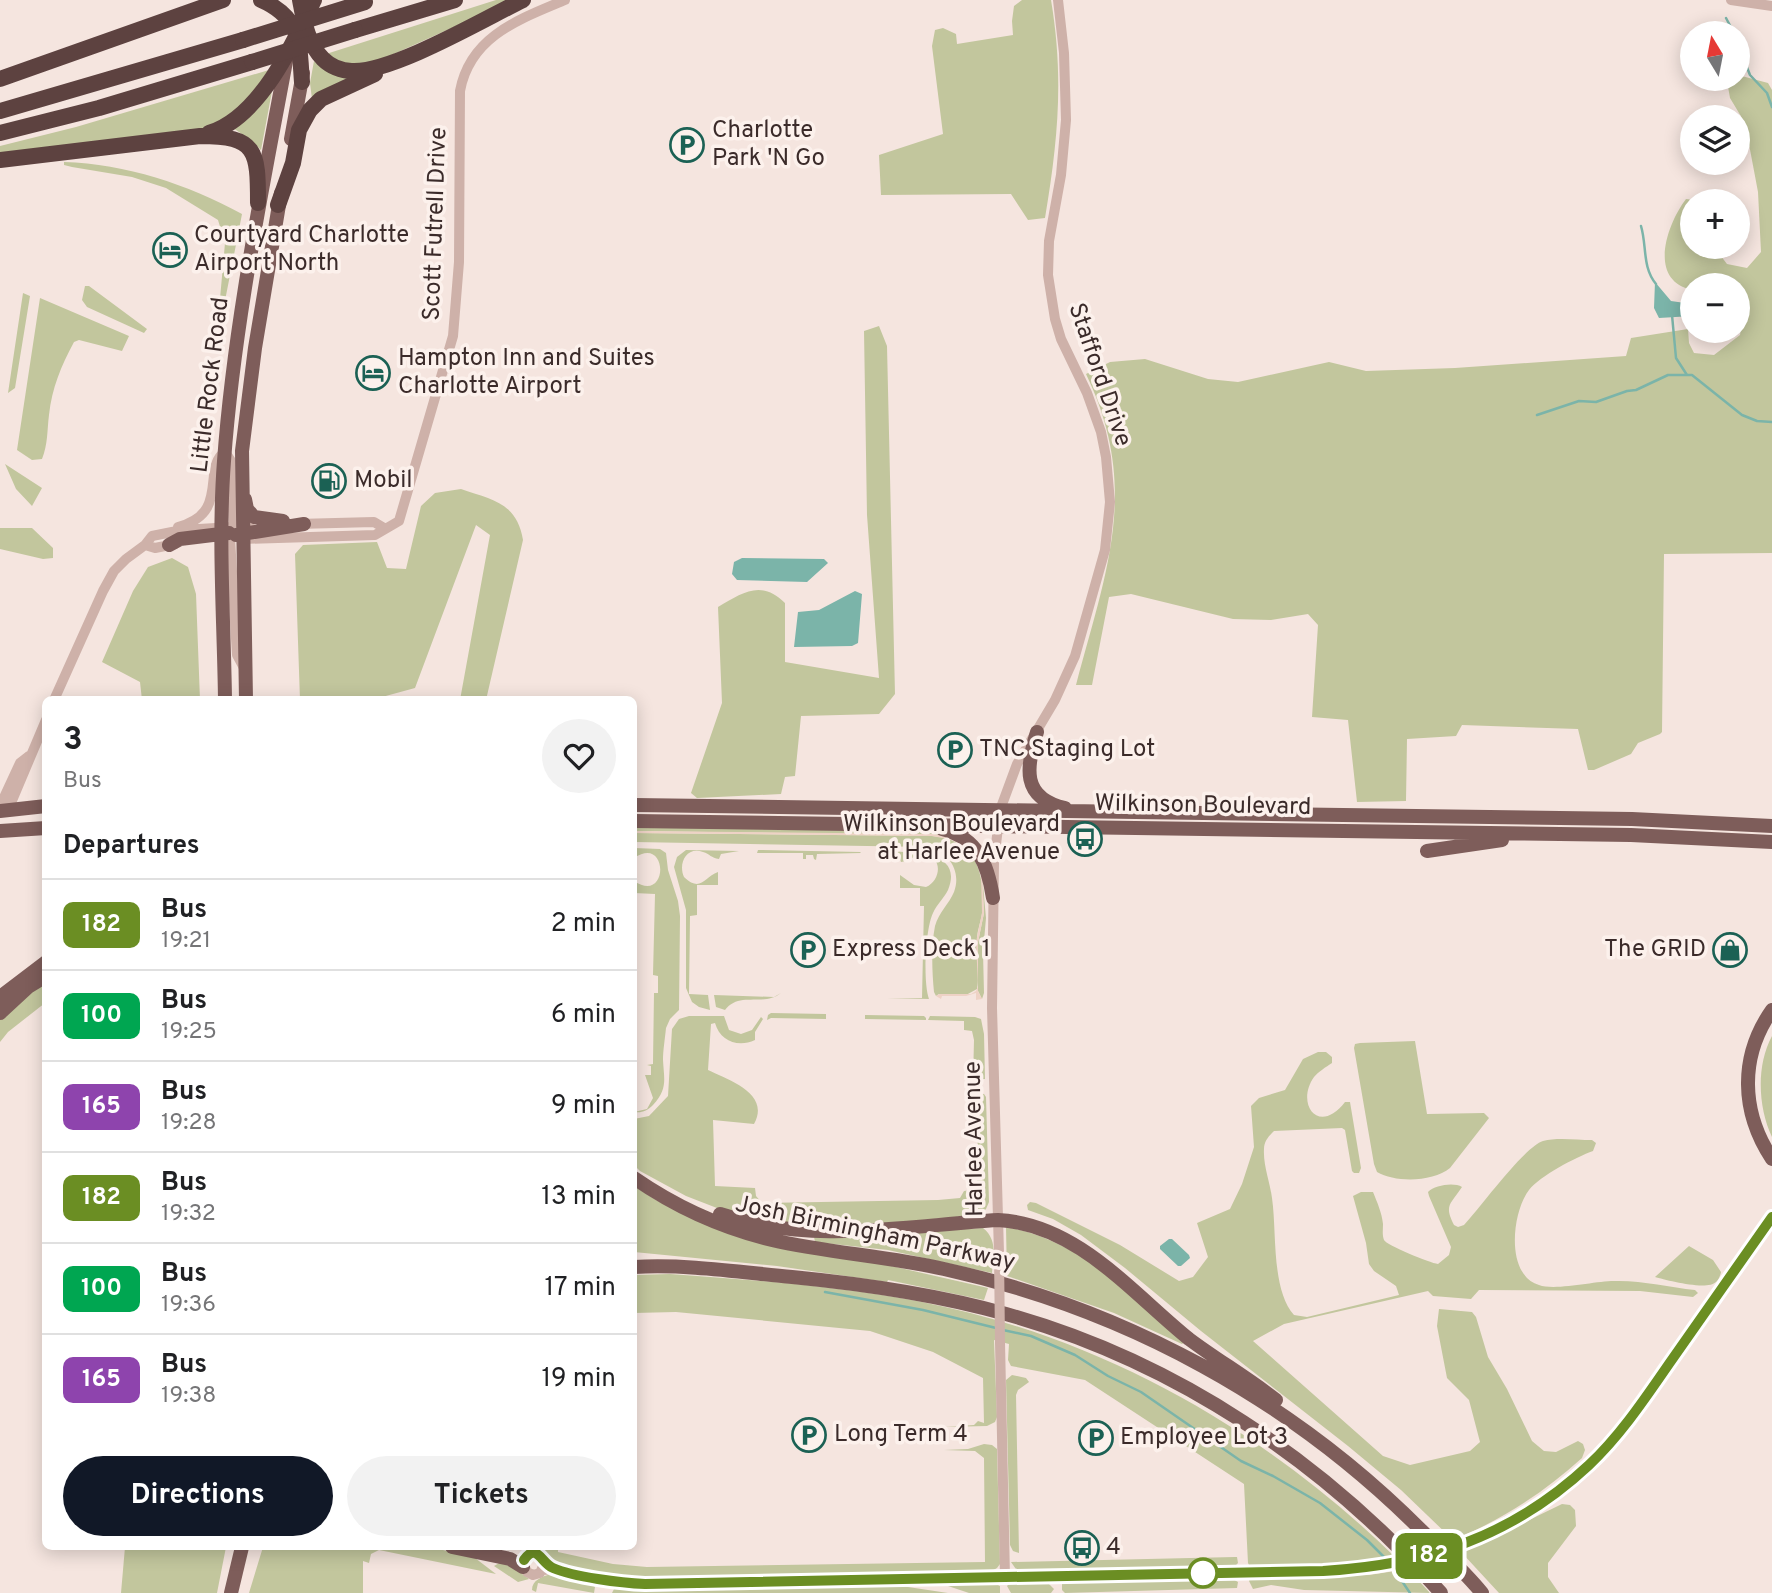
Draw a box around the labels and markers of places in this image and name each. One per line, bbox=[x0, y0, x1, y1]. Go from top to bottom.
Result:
place label: Charlotte Park 'N Go bbox=[712, 116, 825, 174]
parking icon: Charlotte Park 'N Go bbox=[668, 126, 706, 164]
place label: Courtyard Charlotte Airport North bbox=[194, 221, 409, 279]
hotel icon: Courtyard Charlotte Airport North bbox=[151, 231, 189, 269]
place label: Hampton Inn and Suites Charlotte Airport bbox=[398, 344, 655, 402]
hotel icon: Hampton Inn and Suites Charlotte Airport bbox=[354, 354, 392, 392]
fuel station icon: Mobil bbox=[310, 462, 348, 500]
place label: Mobil bbox=[354, 466, 413, 496]
parking icon: TNC Staging Lot bbox=[936, 731, 974, 769]
place label: TNC Staging Lot bbox=[979, 735, 1155, 765]
place label: Wilkinson Boulevard at Harlee Avenue bbox=[843, 810, 1060, 868]
bus stop icon: Wilkinson Boulevard at Harlee Avenue bbox=[1066, 820, 1104, 858]
parking icon: Express Deck 1 bbox=[789, 931, 827, 969]
shop icon: The GRID bbox=[1711, 931, 1749, 969]
place label: Express Deck 1 bbox=[832, 935, 991, 965]
place label: The GRID bbox=[1604, 935, 1706, 965]
parking icon: Long Term 4 bbox=[790, 1416, 828, 1454]
parking icon: Employee Lot 3 bbox=[1077, 1419, 1115, 1457]
place label: Long Term 4 bbox=[834, 1420, 968, 1450]
place label: Employee Lot 3 bbox=[1120, 1423, 1288, 1453]
bus stop icon: 4 bbox=[1063, 1529, 1101, 1567]
place label: 4 bbox=[1106, 1533, 1121, 1563]
unlabelled marker bbox=[1188, 1558, 1218, 1588]

